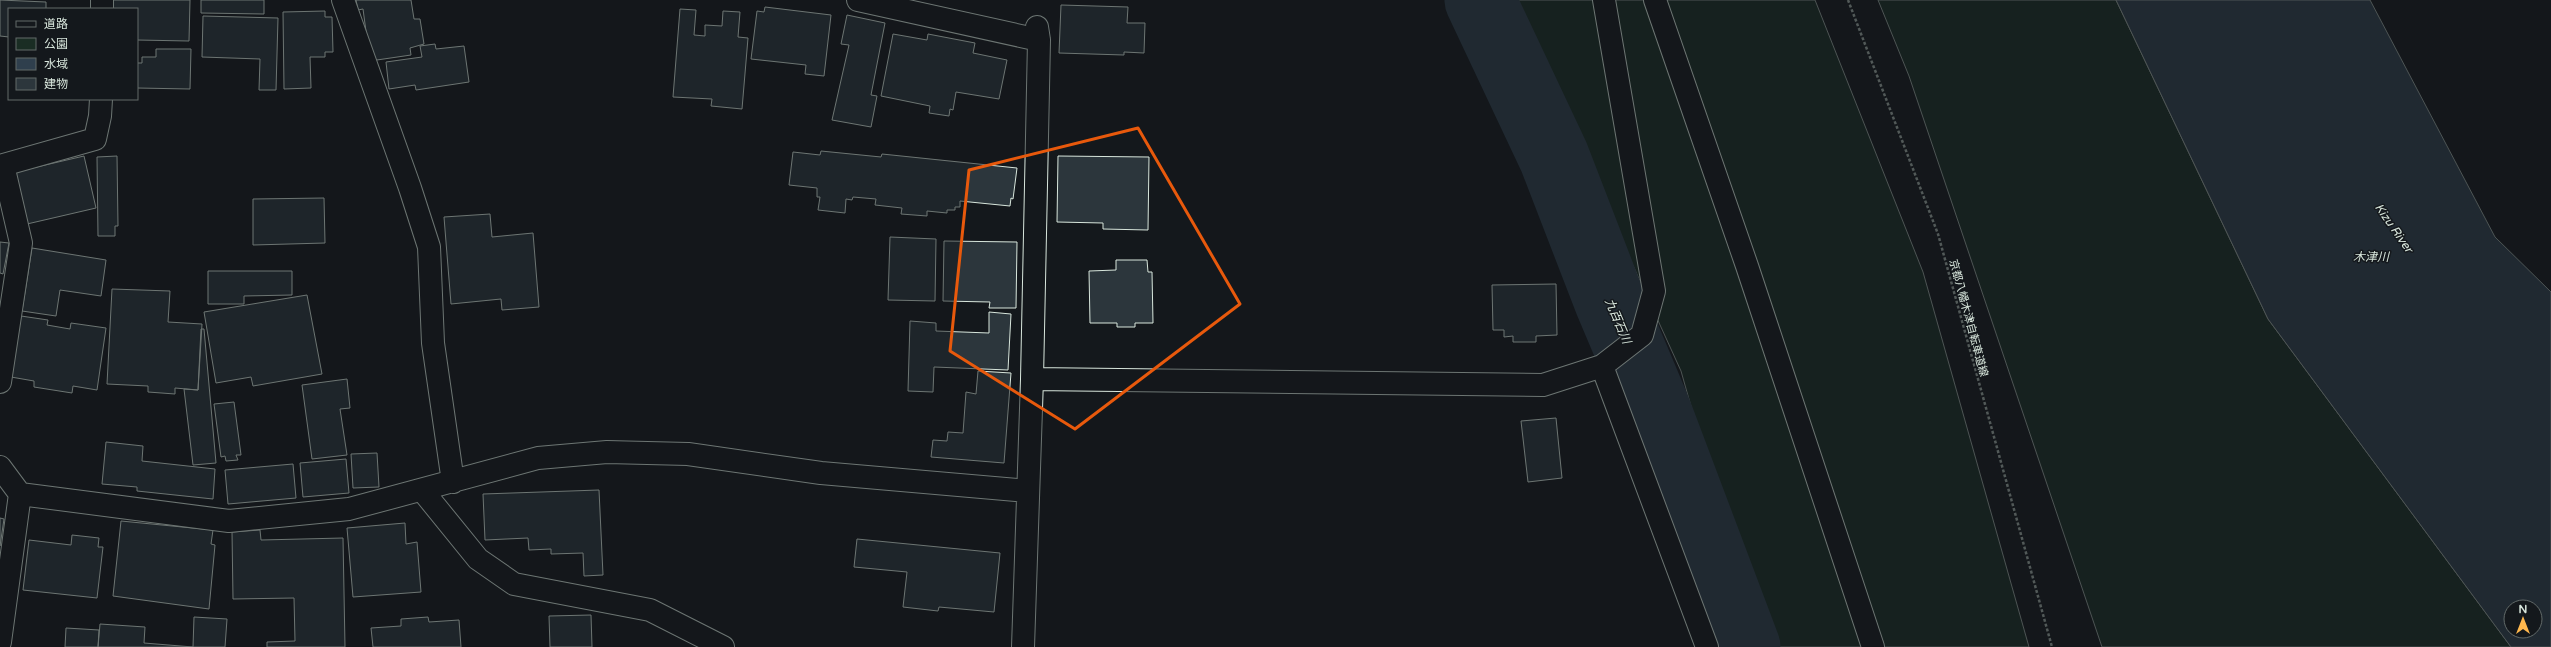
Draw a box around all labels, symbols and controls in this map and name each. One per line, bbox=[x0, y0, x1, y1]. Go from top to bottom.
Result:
legend bbox=[8, 8, 138, 100]
text: 道路 bbox=[44, 17, 68, 31]
text: 公園 bbox=[44, 37, 68, 51]
text: 水域 bbox=[44, 57, 68, 71]
text: 建物 bbox=[44, 77, 68, 91]
water label: Kizu River bbox=[2372, 201, 2417, 256]
water label: 木津川 bbox=[2353, 250, 2391, 264]
street label: 京都八幡木津自転車道線 bbox=[1947, 258, 1990, 378]
water label: 九百石川 bbox=[1602, 296, 1635, 348]
north arrow bbox=[2503, 599, 2543, 639]
text: N bbox=[2519, 603, 2527, 616]

